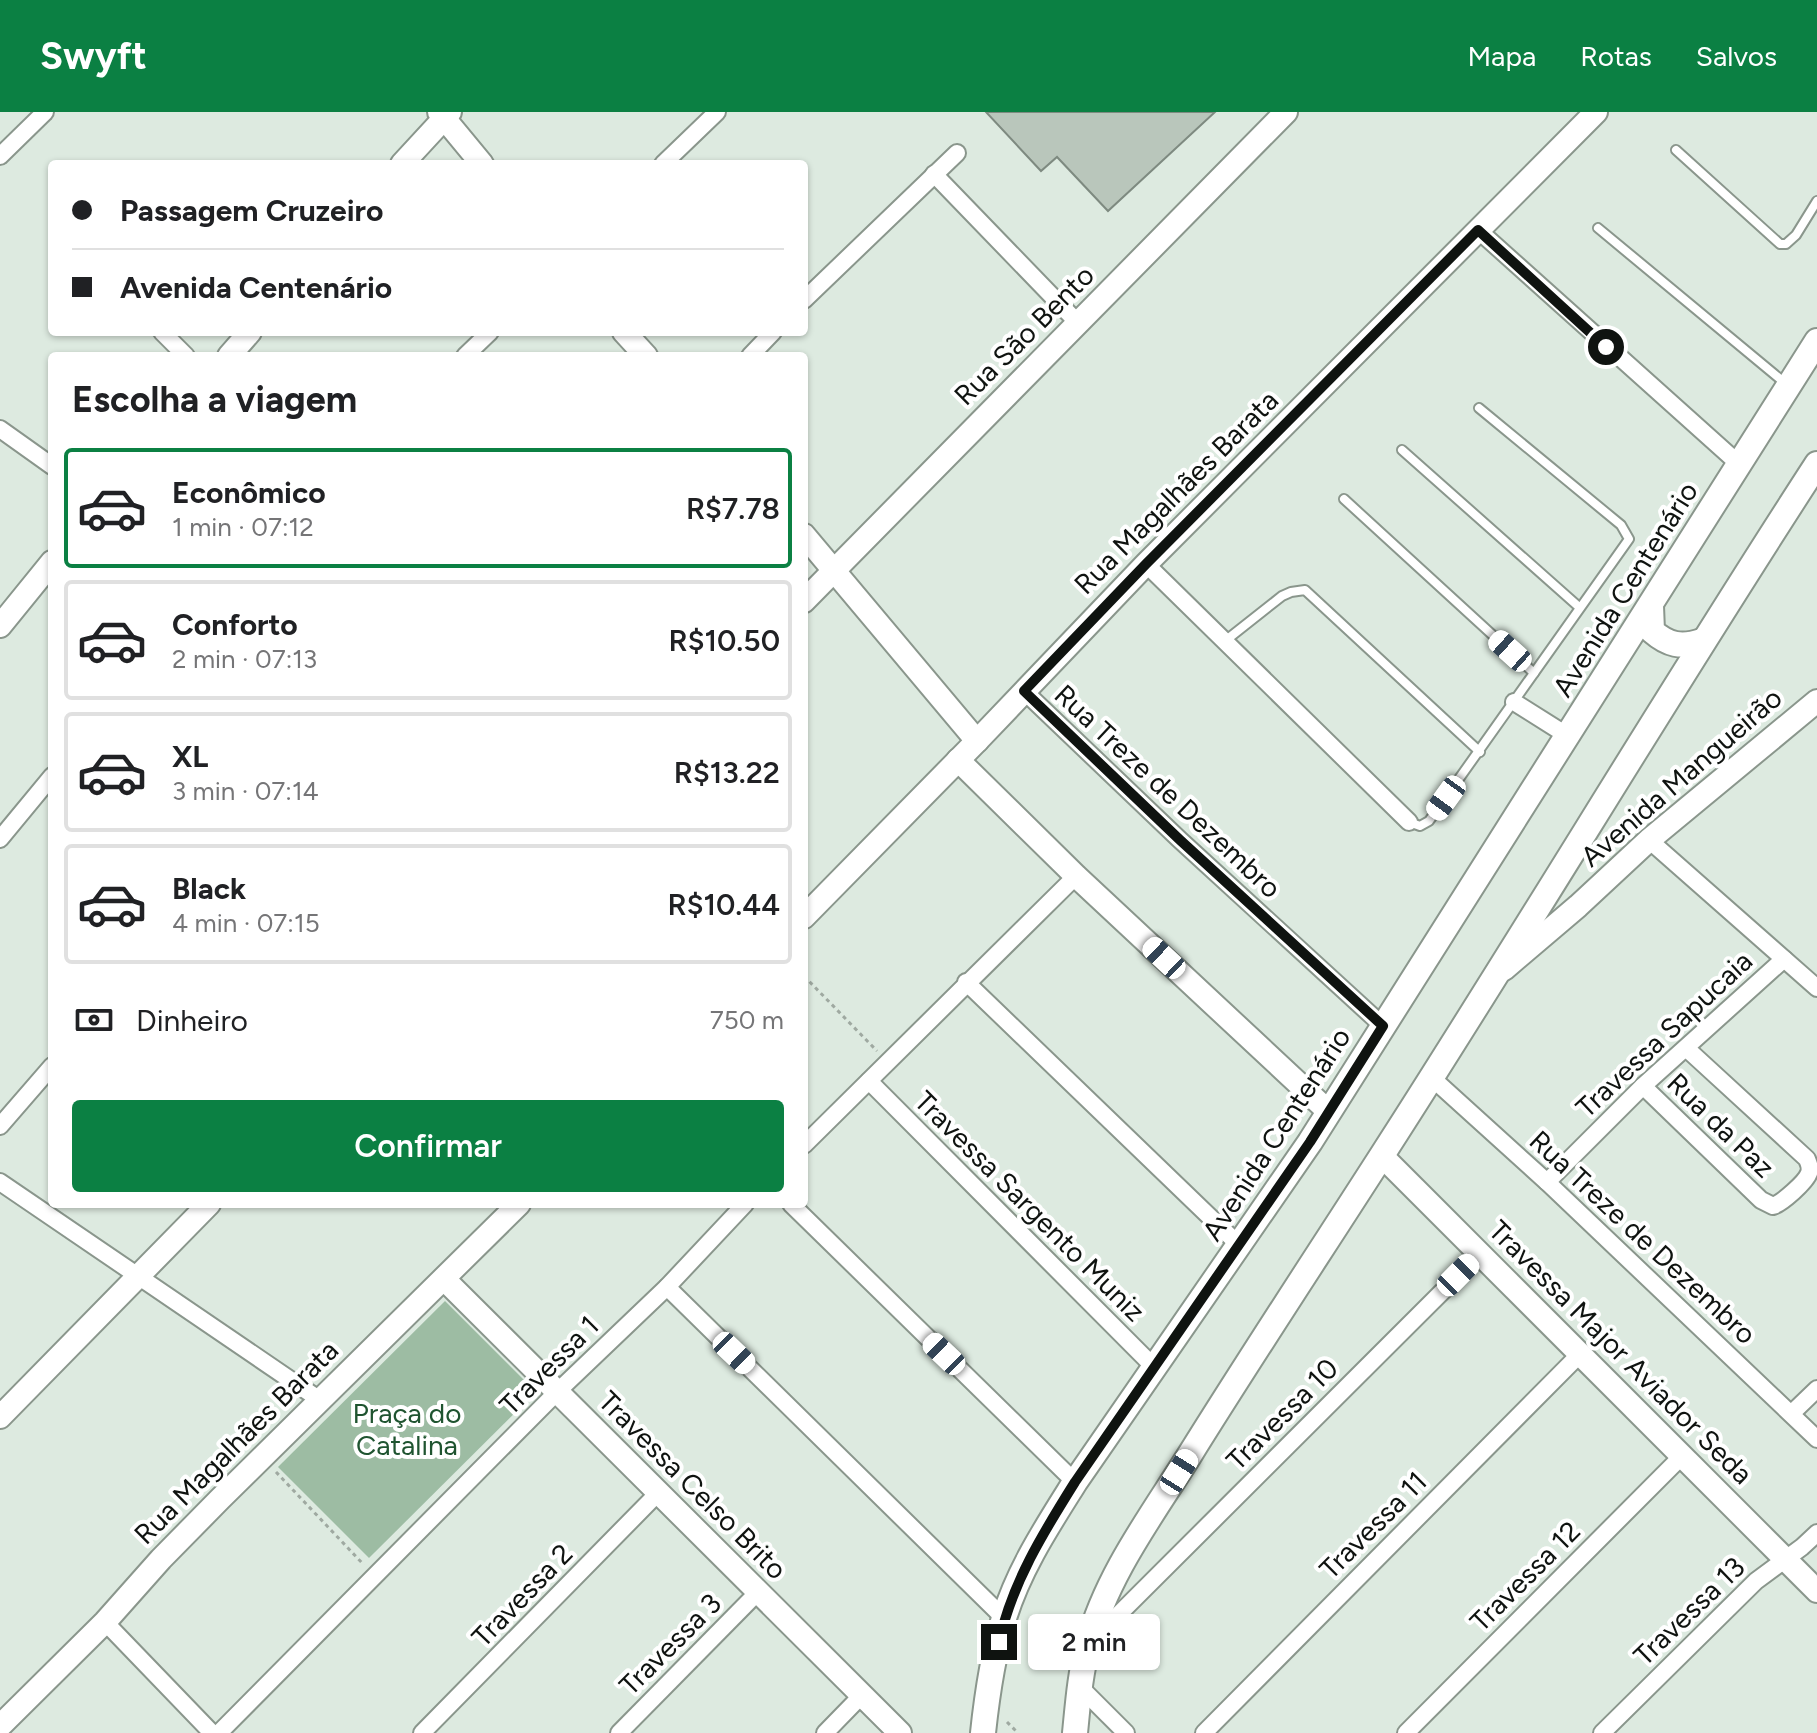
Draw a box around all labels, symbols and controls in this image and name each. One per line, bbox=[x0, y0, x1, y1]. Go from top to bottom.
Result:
text: Swyft bbox=[40, 33, 147, 79]
text: Mapa bbox=[1467, 39, 1536, 73]
text: Rotas bbox=[1580, 39, 1652, 73]
text: Salvos bbox=[1696, 39, 1777, 73]
text: Passagem Cruzeiro bbox=[120, 192, 383, 229]
street label: Rua São Bento bbox=[947, 258, 1101, 412]
text: Avenida Centenário bbox=[120, 269, 392, 306]
route start bbox=[1588, 329, 1624, 365]
text: Escolha a viagem bbox=[72, 378, 357, 421]
street label: Rua Magalhães Barata bbox=[1067, 383, 1285, 601]
icon: car bbox=[76, 472, 148, 544]
text: Econômico bbox=[172, 474, 326, 511]
street label: Avenida Centenário bbox=[1545, 475, 1705, 703]
text: R$7.78 bbox=[686, 490, 780, 527]
text: 1 min · 07:12 bbox=[172, 511, 314, 543]
icon: car bbox=[76, 604, 148, 676]
text: Conforto bbox=[172, 606, 298, 643]
text: R$10.50 bbox=[669, 622, 780, 659]
car bbox=[1484, 626, 1536, 676]
text: 2 min · 07:13 bbox=[172, 643, 317, 675]
street label: Rua Treze de Dezembro bbox=[1048, 677, 1288, 905]
street label: Avenida Mangueirão bbox=[1574, 680, 1788, 874]
icon: car bbox=[76, 736, 148, 808]
text: XL bbox=[172, 738, 208, 775]
text: R$13.22 bbox=[674, 754, 780, 791]
car bbox=[1422, 772, 1470, 824]
text: 3 min · 07:14 bbox=[172, 775, 319, 807]
icon: car bbox=[76, 868, 148, 940]
text: Black bbox=[172, 870, 246, 907]
text: R$10.44 bbox=[668, 886, 780, 923]
text: 4 min · 07:15 bbox=[172, 907, 320, 939]
car bbox=[1138, 933, 1190, 983]
street label: Travessa Sapucaia bbox=[1569, 944, 1759, 1124]
icon: cash bbox=[72, 998, 116, 1042]
text: Dinheiro bbox=[136, 1002, 248, 1039]
text: 750 m bbox=[710, 1004, 784, 1036]
street label: Avenida Centenário bbox=[1195, 1021, 1357, 1247]
street label: Rua da Paz bbox=[1660, 1066, 1782, 1184]
street label: Travessa Sargento Muniz bbox=[908, 1084, 1152, 1328]
button: Confirmar bbox=[72, 1100, 784, 1192]
street label: Rua Treze de Dezembro bbox=[1523, 1123, 1763, 1351]
street label: Travessa Major Aviador Seda bbox=[1482, 1213, 1760, 1491]
car bbox=[1433, 1250, 1483, 1300]
street label: Travessa 1 bbox=[492, 1308, 606, 1422]
car bbox=[708, 1328, 760, 1378]
car bbox=[918, 1329, 970, 1379]
street label: Rua Magalhães Barata bbox=[127, 1333, 345, 1551]
street label: Travessa 10 bbox=[1219, 1351, 1345, 1477]
street label: Travessa Celso Brito bbox=[592, 1384, 794, 1586]
park label: Praça do Catalina bbox=[353, 1396, 461, 1462]
car bbox=[1156, 1445, 1202, 1499]
street label: Travessa 11 bbox=[1312, 1464, 1434, 1586]
street label: Travessa 12 bbox=[1463, 1514, 1587, 1638]
street label: Travessa 2 bbox=[465, 1536, 579, 1654]
street label: Travessa 13 bbox=[1626, 1550, 1752, 1672]
street label: Travessa 3 bbox=[612, 1586, 728, 1702]
callout: 2 min bbox=[1027, 1614, 1159, 1670]
route end bbox=[981, 1624, 1017, 1660]
text: 2 min bbox=[1062, 1626, 1126, 1658]

